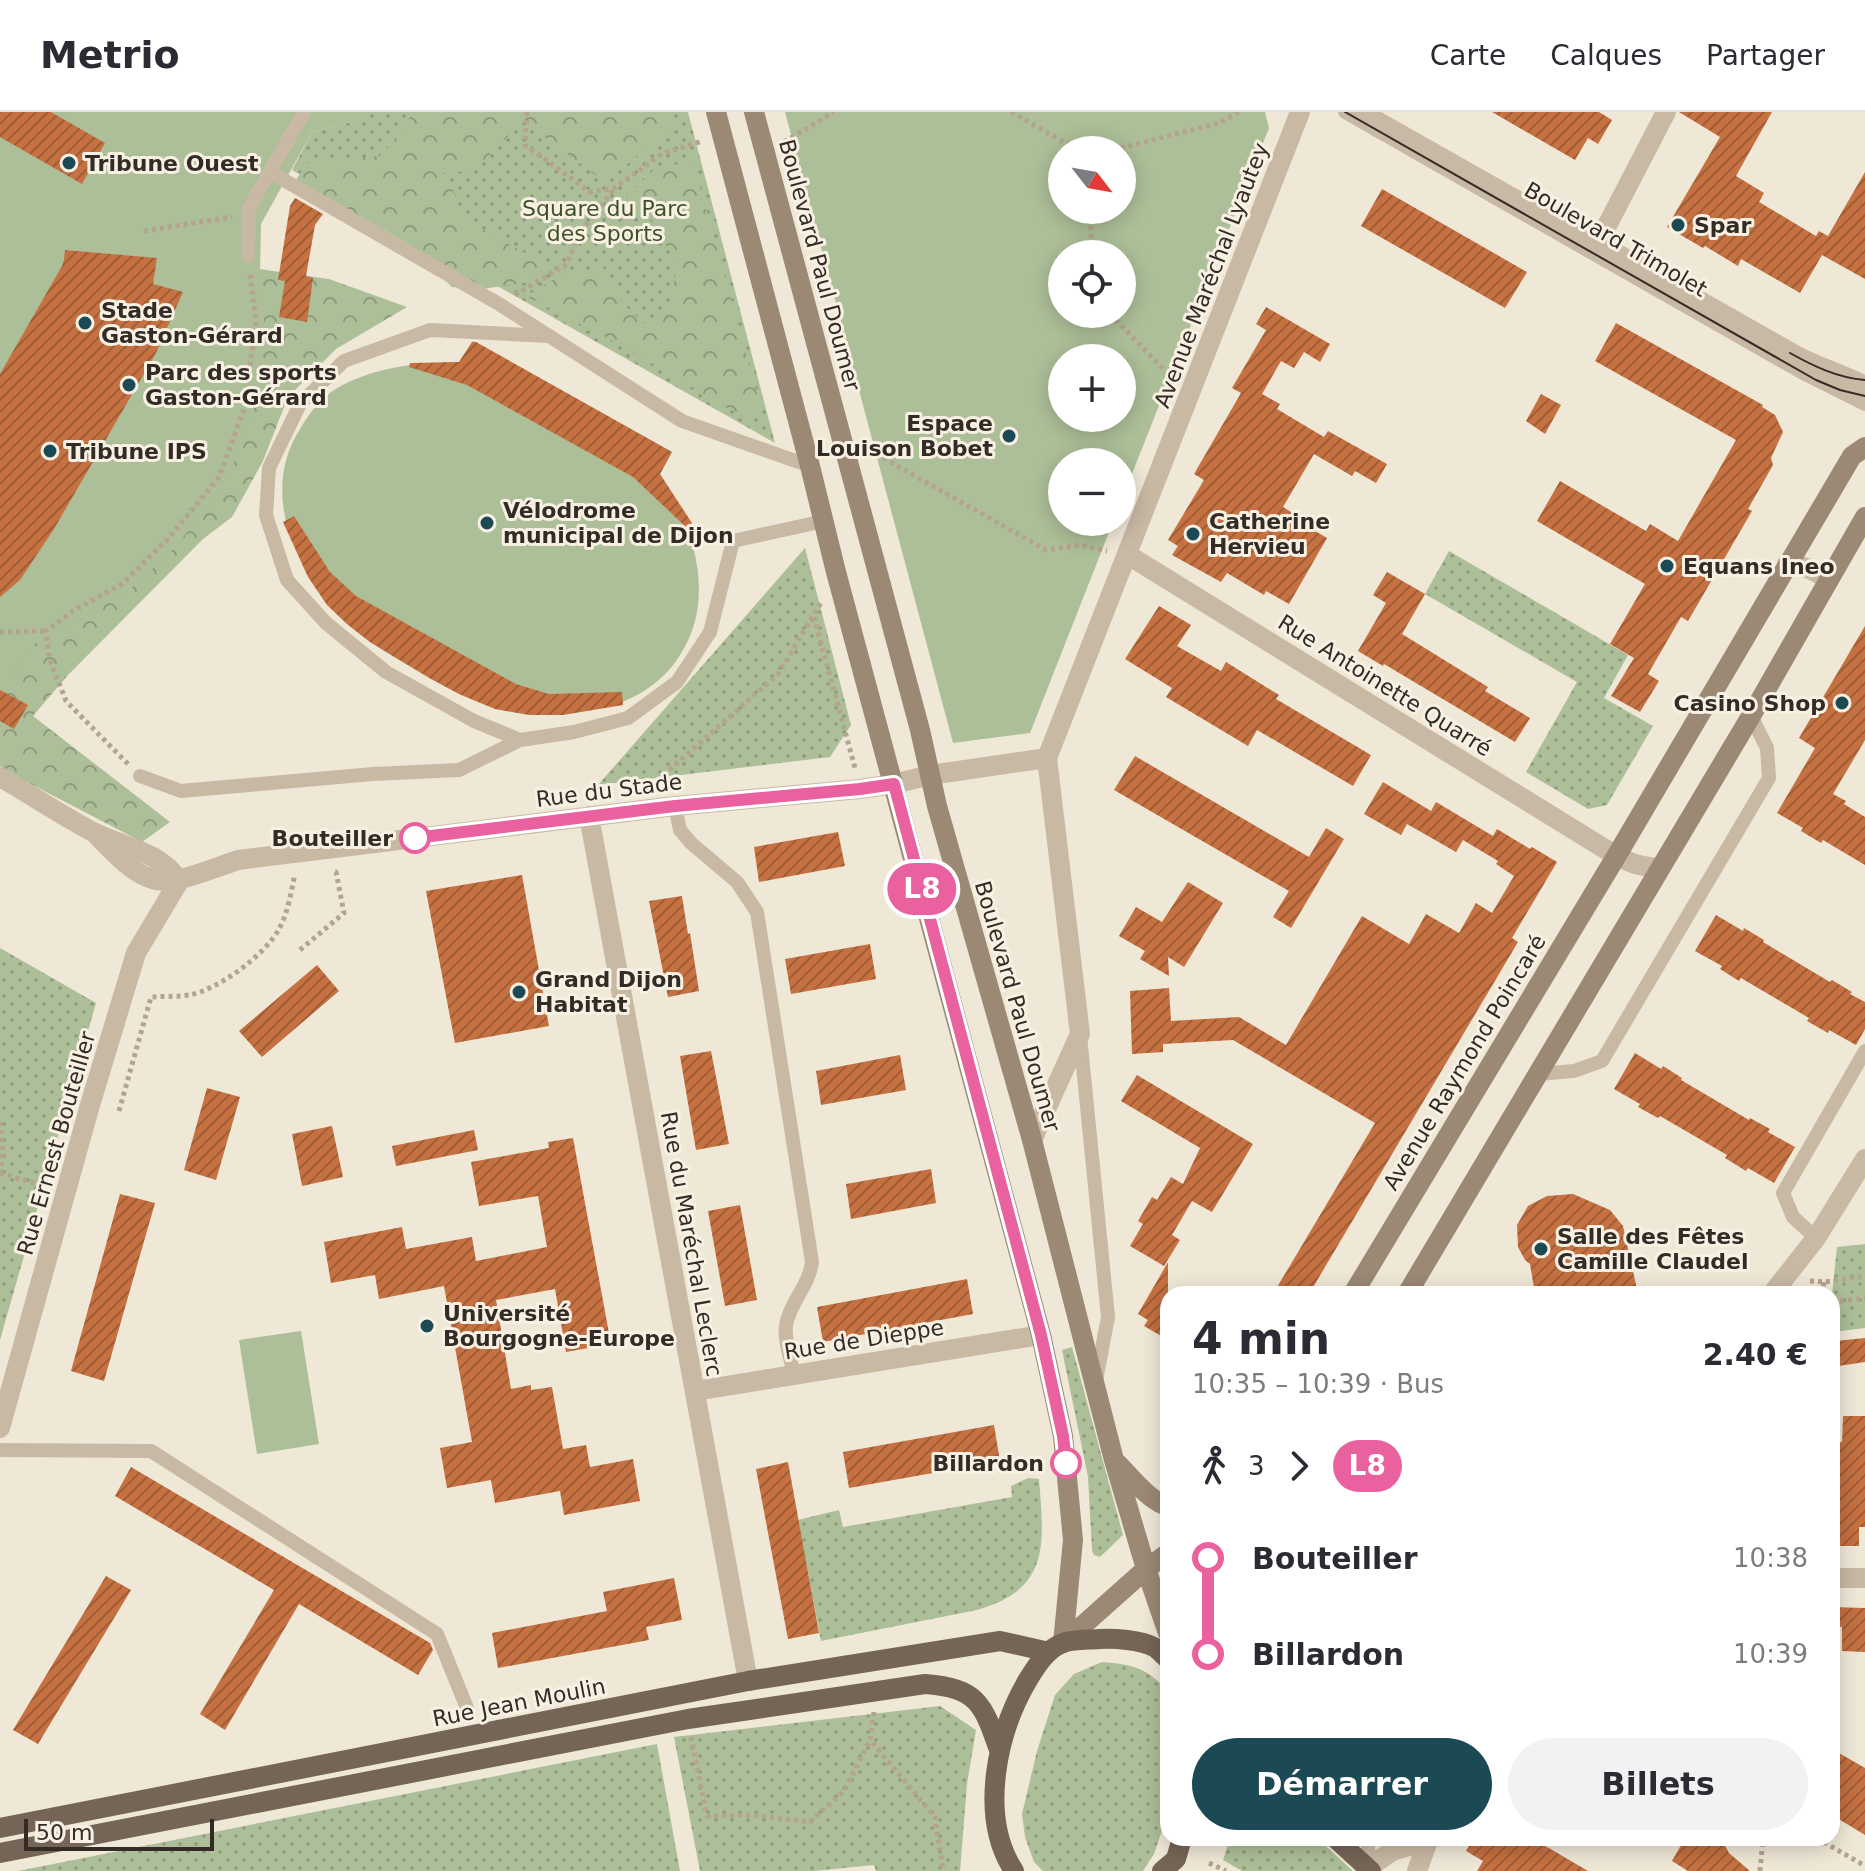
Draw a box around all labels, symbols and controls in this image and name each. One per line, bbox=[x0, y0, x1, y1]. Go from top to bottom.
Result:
text: Metrio bbox=[40, 33, 180, 77]
text: Carte bbox=[1430, 39, 1506, 72]
text: Calques bbox=[1550, 39, 1662, 72]
text: Partager bbox=[1706, 39, 1825, 72]
north arrow bbox=[1048, 136, 1136, 224]
map controls bbox=[1048, 136, 1136, 536]
street label: Boulevard Paul Doumer bbox=[774, 137, 865, 395]
street label: Avenue Maréchal Lyautey bbox=[1149, 139, 1274, 411]
place label: Tribune Ouest bbox=[85, 151, 259, 176]
marker: Tribune Ouest bbox=[60, 154, 78, 172]
street label: Boulevard Trimolet bbox=[1520, 177, 1712, 302]
park label: Square du Parc des Sports bbox=[522, 196, 688, 246]
place label: Spar bbox=[1694, 213, 1751, 238]
marker: Spar bbox=[1669, 216, 1687, 234]
button: locate bbox=[1048, 240, 1136, 328]
place label: Stade Gaston-Gérard bbox=[101, 298, 283, 348]
marker: Stade Gaston-Gérard bbox=[76, 314, 94, 332]
button: + bbox=[1048, 344, 1136, 432]
place label: Parc des sports Gaston-Gérard bbox=[145, 360, 337, 410]
marker: Parc des sports Gaston-Gérard bbox=[120, 376, 138, 394]
place label: Espace Louison Bobet bbox=[816, 411, 993, 461]
marker: Espace Louison Bobet bbox=[1000, 427, 1018, 445]
place label: Tribune IPS bbox=[66, 439, 207, 464]
marker: Tribune IPS bbox=[41, 442, 59, 460]
button: − bbox=[1048, 448, 1136, 536]
place label: Vélodrome municipal de Dijon bbox=[503, 498, 734, 548]
place label: Catherine Hervieu bbox=[1209, 509, 1330, 559]
marker: Vélodrome municipal de Dijon bbox=[478, 514, 496, 532]
marker: Catherine Hervieu bbox=[1184, 525, 1202, 543]
place label: Equans Ineo bbox=[1683, 554, 1835, 579]
marker: Equans Ineo bbox=[1658, 557, 1676, 575]
street label: Rue Antoinette Quarré bbox=[1273, 609, 1496, 761]
place label: Casino Shop bbox=[1674, 691, 1826, 716]
marker: Casino Shop bbox=[1833, 694, 1851, 712]
street label: Rue du Stade bbox=[534, 769, 684, 812]
marker: Bouteiller bbox=[400, 823, 430, 853]
place label: Bouteiller bbox=[272, 826, 393, 851]
line badge: L8 bbox=[886, 863, 958, 915]
text: L8 bbox=[903, 872, 941, 905]
street label: Boulevard Paul Doumer bbox=[970, 878, 1066, 1135]
street label: Avenue Raymond Poincaré bbox=[1378, 930, 1551, 1194]
place label: Grand Dijon Habitat bbox=[535, 967, 682, 1017]
marker: Grand Dijon Habitat bbox=[510, 983, 528, 1001]
street label: Rue Ernest Bouteiller bbox=[13, 1028, 101, 1258]
street label: Rue du Maréchal Leclerc bbox=[656, 1110, 727, 1379]
place label: Salle des Fêtes Camille Claudel bbox=[1557, 1224, 1749, 1274]
marker: Salle des Fêtes Camille Claudel bbox=[1532, 1240, 1550, 1258]
place label: Université Bourgogne-Europe bbox=[443, 1301, 675, 1351]
text: 4 min bbox=[1192, 1313, 1330, 1364]
street label: Rue de Dieppe bbox=[782, 1315, 946, 1364]
marker: Université Bourgogne-Europe bbox=[418, 1317, 436, 1335]
text: 2.40 € bbox=[1703, 1337, 1808, 1372]
text: 10:35 – 10:39 · Bus bbox=[1192, 1369, 1444, 1399]
icon: walk bbox=[1192, 1444, 1236, 1488]
icon: forward bbox=[1277, 1444, 1321, 1488]
marker: Billardon bbox=[1051, 1448, 1081, 1478]
text: L8 bbox=[1349, 1449, 1386, 1482]
place label: Billardon bbox=[932, 1451, 1044, 1476]
text: 3 bbox=[1248, 1451, 1265, 1481]
text: Bouteiller bbox=[1252, 1541, 1418, 1576]
text: 10:38 bbox=[1733, 1543, 1808, 1573]
text: Billardon bbox=[1252, 1637, 1404, 1672]
text: 10:39 bbox=[1733, 1639, 1808, 1669]
street label: Rue Jean Moulin bbox=[430, 1673, 608, 1732]
button: Démarrer bbox=[1192, 1738, 1492, 1830]
button: Billets bbox=[1508, 1738, 1808, 1830]
scale bar bbox=[24, 1815, 214, 1851]
text: 50 m bbox=[36, 1820, 92, 1845]

